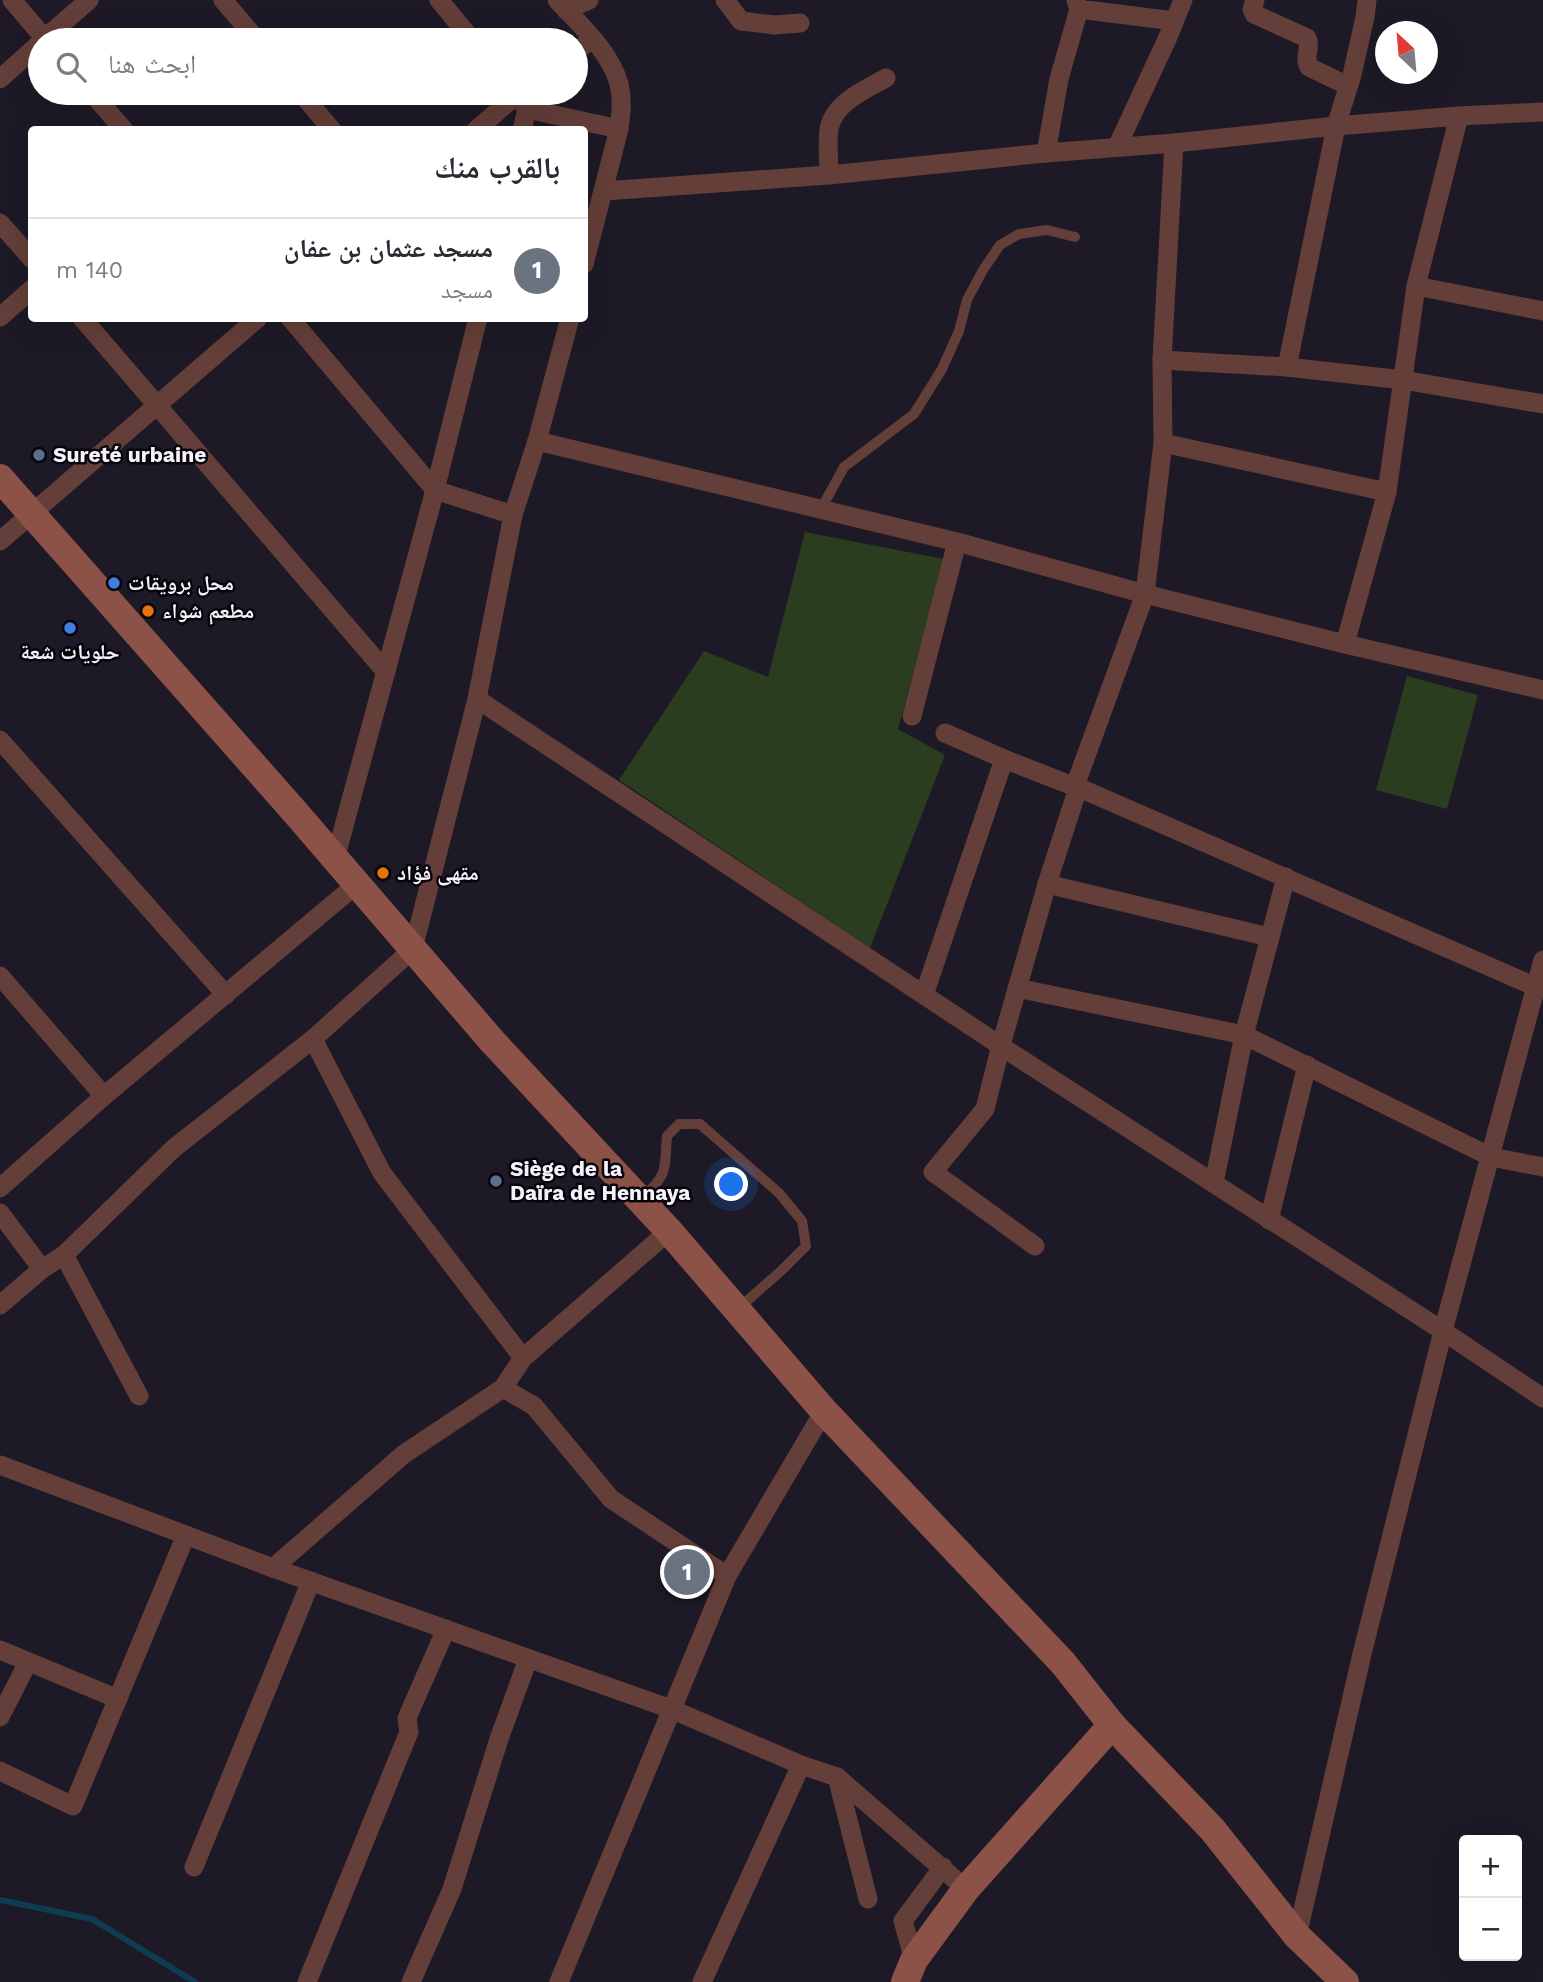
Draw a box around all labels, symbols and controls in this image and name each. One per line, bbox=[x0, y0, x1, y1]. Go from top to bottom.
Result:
north arrow bbox=[1375, 21, 1438, 84]
search box bbox=[28, 28, 588, 105]
icon: search bbox=[52, 48, 90, 86]
text: ابحث هنا bbox=[108, 49, 196, 79]
text: بالقرب منك bbox=[434, 150, 560, 185]
text: مسجد عثمان بن عفان bbox=[284, 233, 493, 263]
text: 140 m bbox=[56, 257, 123, 284]
text: 1 bbox=[532, 257, 542, 284]
text: مسجد bbox=[441, 277, 493, 304]
place label: Sureté urbaine bbox=[53, 442, 206, 467]
marker: Sureté urbaine bbox=[31, 447, 47, 463]
place label: محل برويقات bbox=[128, 570, 234, 596]
marker: محل برويقات bbox=[106, 575, 122, 591]
place label: مطعم شواء bbox=[162, 598, 254, 625]
marker: مطعم شواء bbox=[140, 603, 156, 619]
marker: حلويات شعة bbox=[62, 620, 78, 636]
place label: حلويات شعة bbox=[20, 639, 120, 664]
place label: مقهى فؤاد bbox=[397, 860, 479, 886]
marker: مقهى فؤاد bbox=[375, 865, 391, 881]
place label: Siège de la Daïra de Hennaya bbox=[510, 1156, 691, 1205]
your location bbox=[714, 1167, 748, 1201]
marker: Siège de la Daïra de Hennaya bbox=[488, 1173, 504, 1189]
pin: 1 bbox=[664, 1546, 710, 1598]
map controls bbox=[1459, 1835, 1522, 1961]
button: + bbox=[1459, 1835, 1522, 1898]
button: − bbox=[1459, 1898, 1522, 1961]

